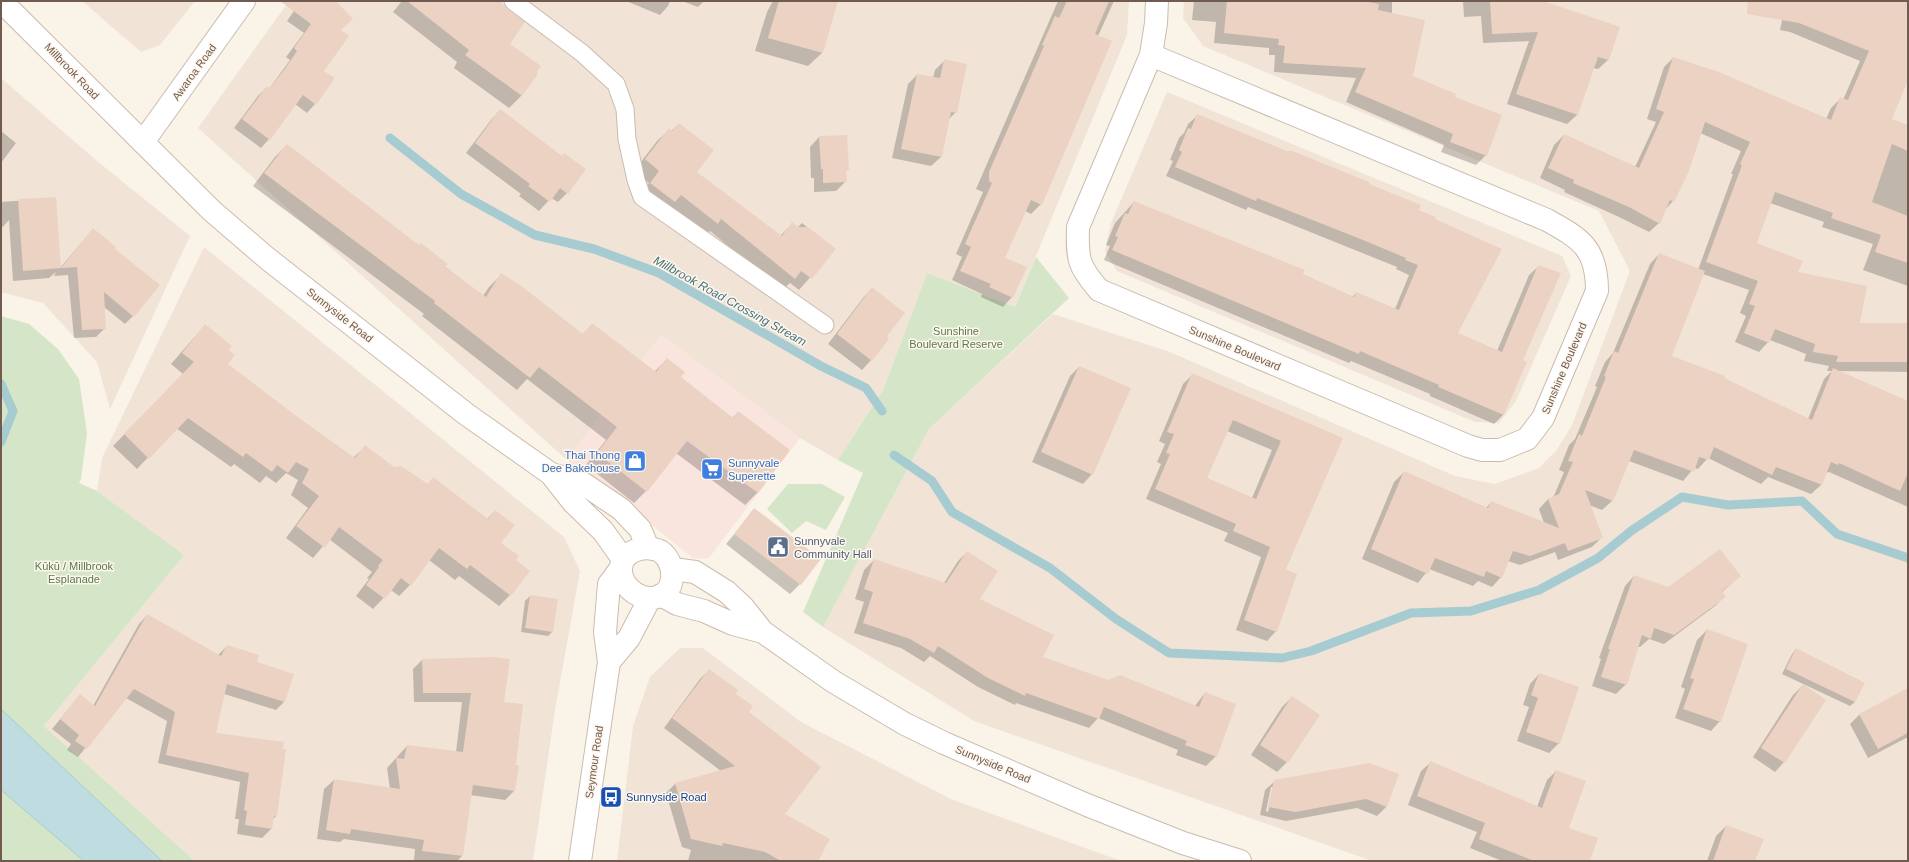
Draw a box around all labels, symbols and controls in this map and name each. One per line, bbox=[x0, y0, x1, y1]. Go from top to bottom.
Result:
street label: Millbrook Road bbox=[42, 40, 102, 102]
street label: Awaroa Road bbox=[170, 42, 218, 102]
water label: Millbrook Road Crossing Stream bbox=[651, 253, 809, 349]
street label: Sunnyside Road bbox=[304, 285, 376, 345]
street label: Sunshine Boulevard bbox=[1539, 320, 1589, 416]
street label: Sunshine Boulevard bbox=[1187, 323, 1283, 373]
park label: Sunshine Boulevard Reserve bbox=[909, 325, 1003, 350]
shop icon: Thai Thong Dee Bakehouse bbox=[622, 448, 648, 474]
place label: Thai Thong Dee Bakehouse bbox=[542, 449, 620, 474]
supermarket icon: Sunnyvale Superette bbox=[699, 456, 725, 482]
place label: Sunnyvale Superette bbox=[728, 457, 779, 482]
public building icon: Sunnyvale Community Hall bbox=[765, 534, 791, 560]
place label: Sunnyvale Community Hall bbox=[794, 535, 872, 560]
park label: Kūkū / Millbrook Esplanade bbox=[35, 560, 114, 585]
street label: Seymour Road bbox=[583, 725, 605, 799]
street label: Sunnyside Road bbox=[953, 743, 1033, 785]
bus stop icon: Sunnyside Road bbox=[598, 784, 624, 810]
place label: Sunnyside Road bbox=[626, 791, 707, 803]

